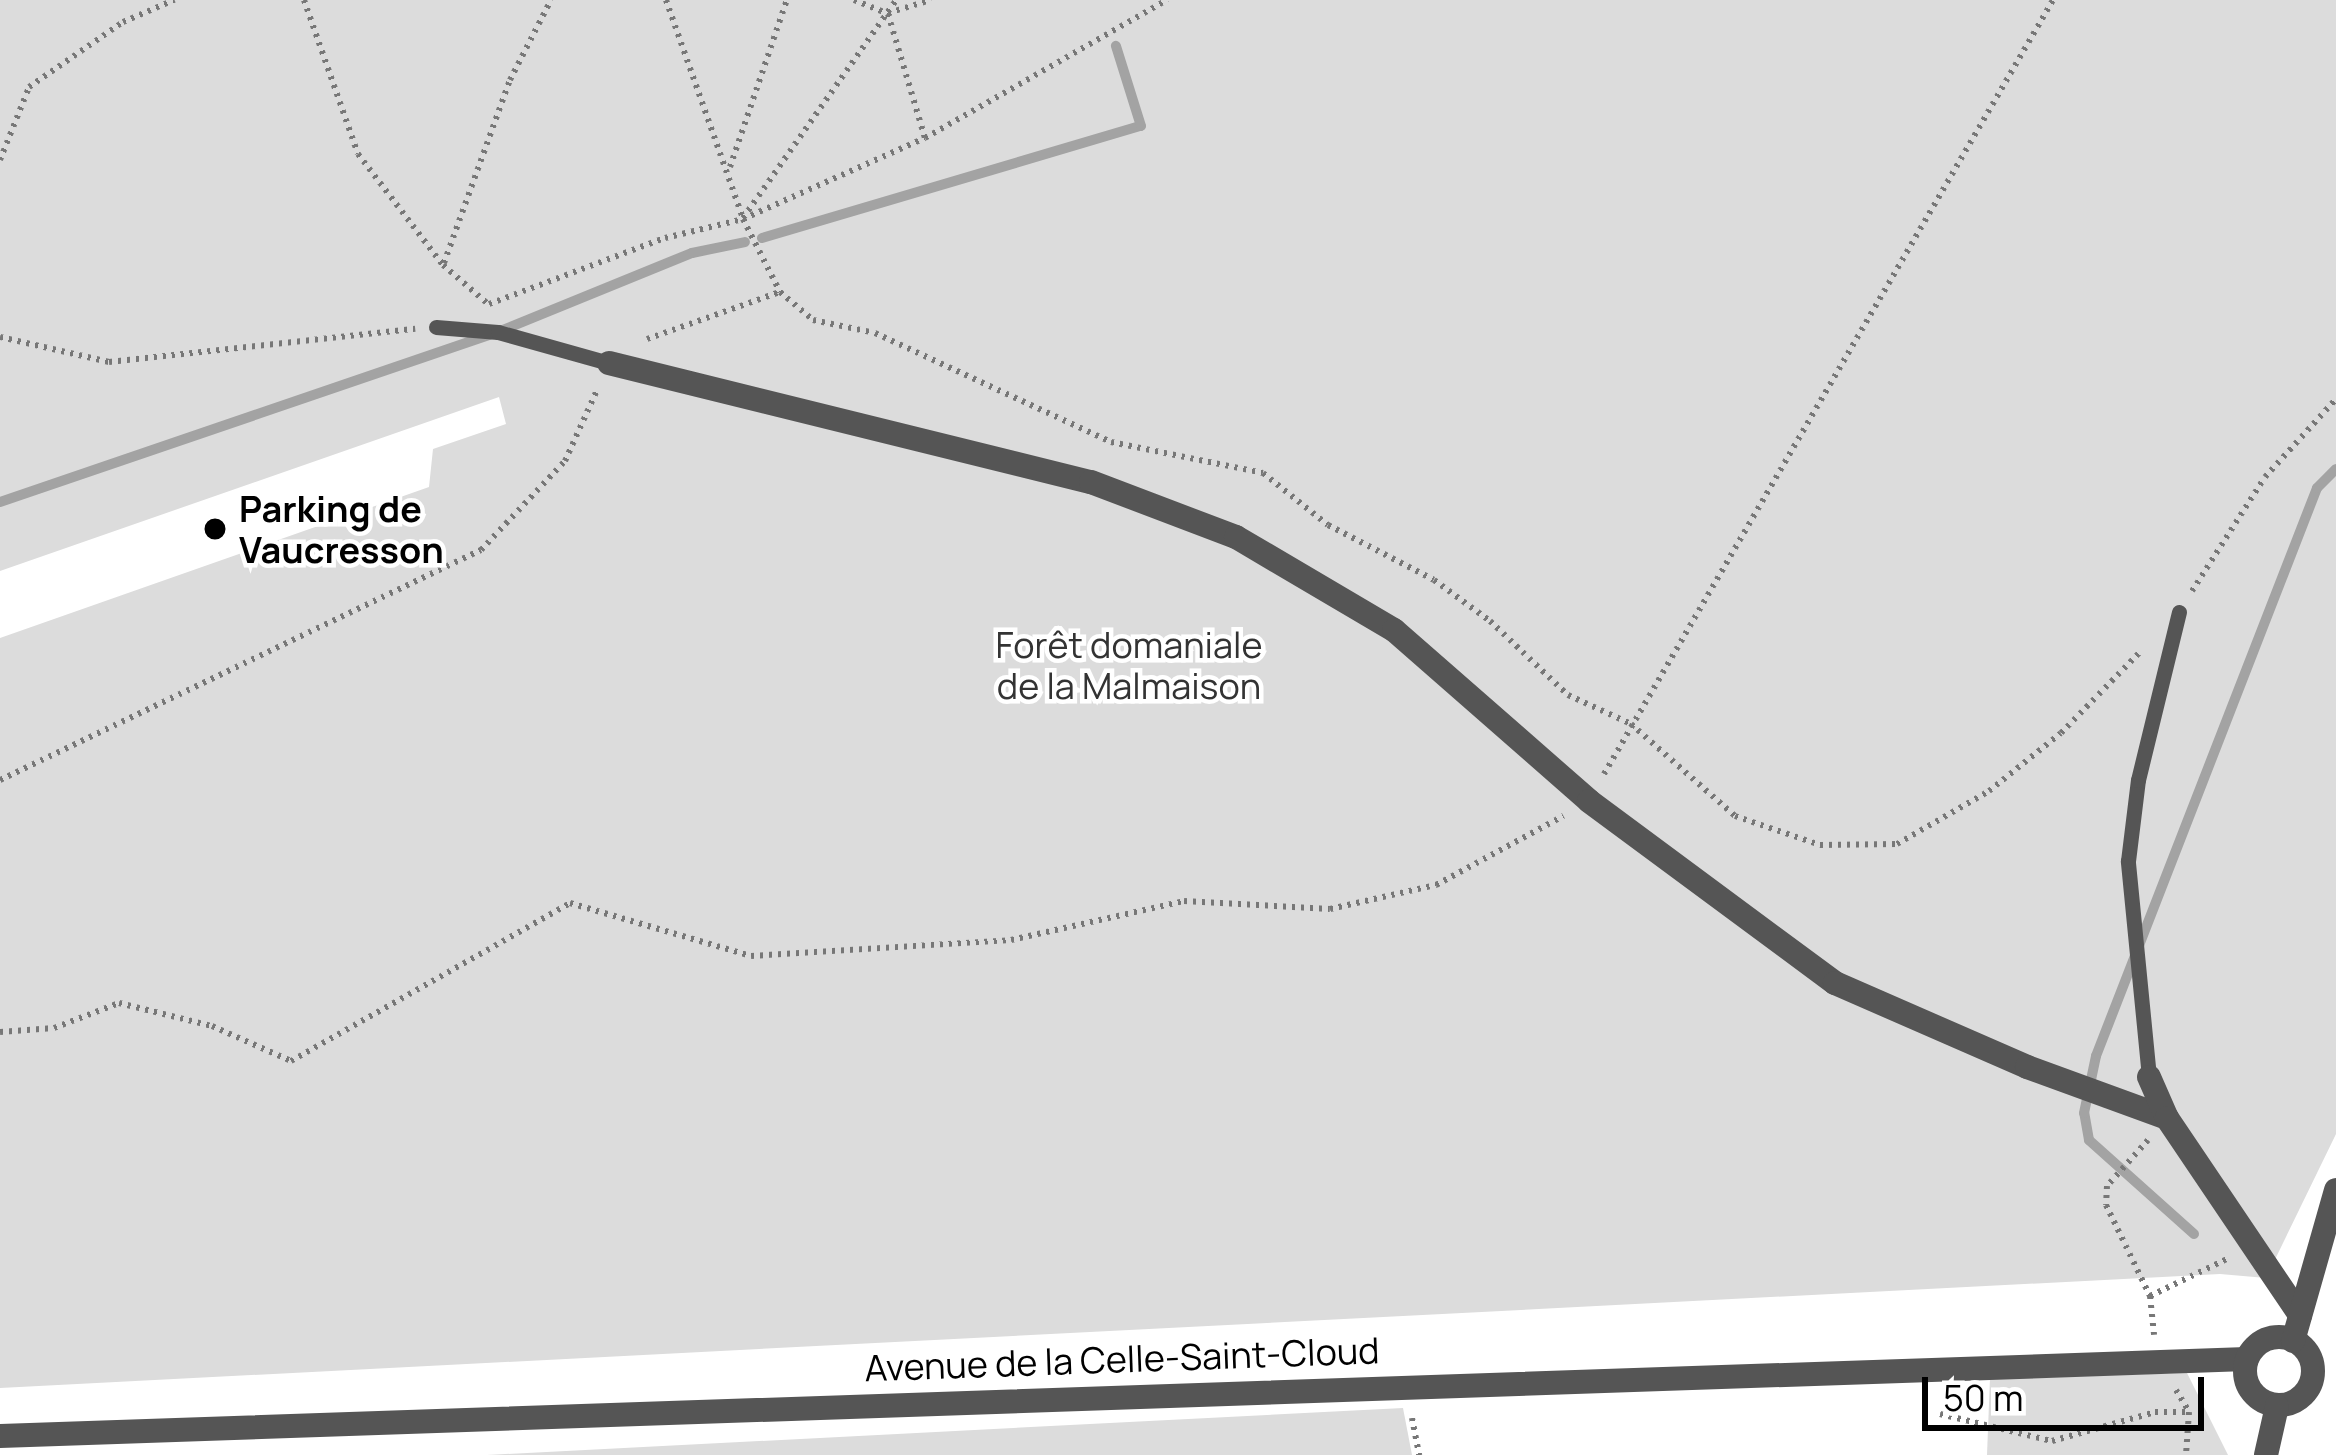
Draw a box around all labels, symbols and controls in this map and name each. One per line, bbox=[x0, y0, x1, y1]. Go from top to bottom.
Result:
place label: Parking de Vaucresson bbox=[239, 486, 444, 571]
marker: Parking de Vaucresson bbox=[202, 516, 228, 542]
park label: Forêt domaniale de la Malmaison bbox=[996, 622, 1262, 707]
street label: Avenue de la Celle-Saint-Cloud bbox=[864, 1328, 1380, 1390]
scale bar bbox=[1928, 1353, 2210, 1427]
text: 50 m bbox=[1943, 1373, 2023, 1422]

